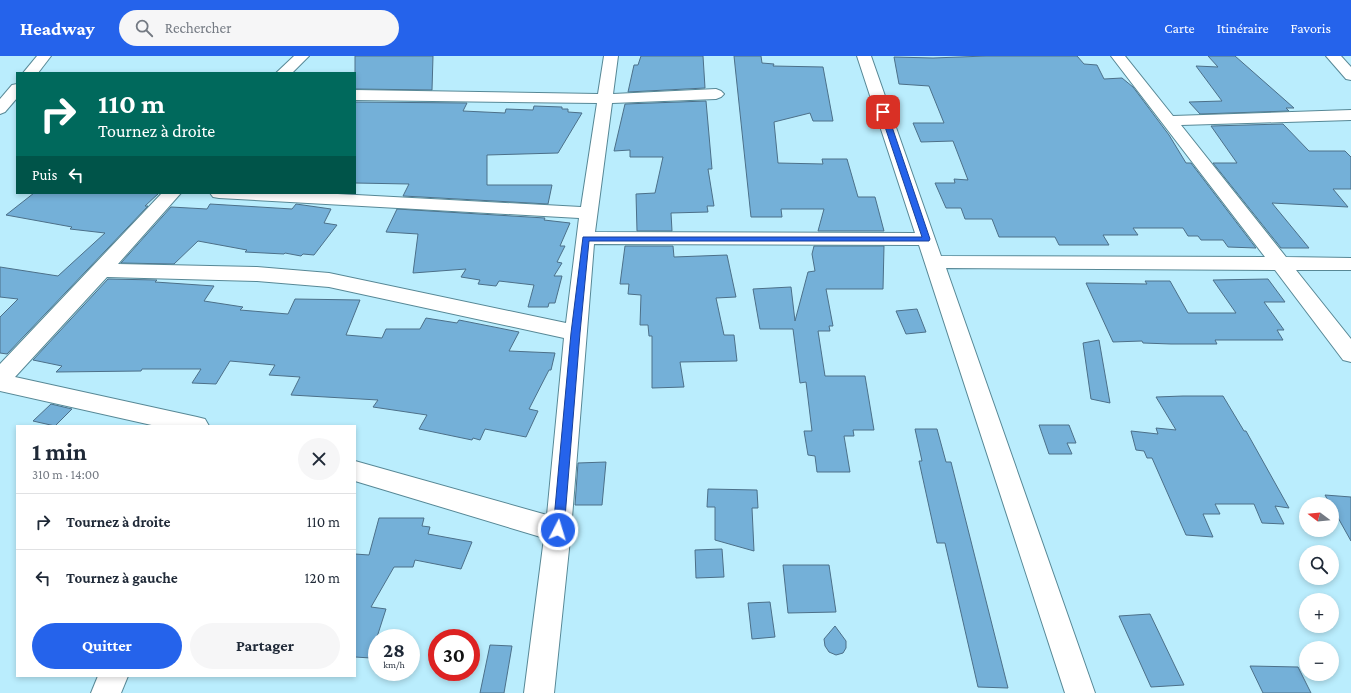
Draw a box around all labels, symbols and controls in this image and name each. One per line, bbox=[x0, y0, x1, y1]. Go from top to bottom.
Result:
search box bbox=[119, 10, 399, 46]
icon: search bbox=[133, 17, 155, 39]
text: Headway bbox=[20, 18, 95, 39]
text: Rechercher bbox=[165, 20, 231, 36]
text: Carte bbox=[1164, 20, 1195, 36]
text: Itinéraire bbox=[1217, 20, 1269, 36]
text: Favoris bbox=[1291, 20, 1331, 36]
icon: right bbox=[32, 88, 84, 140]
text: 110 m bbox=[98, 88, 165, 119]
pin bbox=[866, 95, 900, 129]
icon: arrive bbox=[872, 101, 894, 123]
text: Tournez à droite bbox=[98, 121, 215, 141]
icon: left bbox=[65, 164, 87, 186]
text: Puis bbox=[32, 167, 57, 183]
text: 1 min bbox=[32, 438, 87, 465]
button: close bbox=[298, 438, 340, 480]
text: 310 m · 14:00 bbox=[32, 467, 99, 482]
north arrow bbox=[1299, 497, 1339, 537]
map controls bbox=[1299, 497, 1339, 681]
position arrow bbox=[537, 509, 579, 551]
icon: right bbox=[32, 511, 54, 533]
text: Tournez à droite bbox=[66, 514, 170, 530]
text: 110 m bbox=[307, 514, 340, 530]
button: search bbox=[1299, 545, 1339, 585]
icon: left bbox=[32, 567, 54, 589]
text: Tournez à gauche bbox=[66, 570, 178, 586]
text: 120 m bbox=[305, 570, 340, 586]
button: + bbox=[1299, 593, 1339, 633]
button: Quitter bbox=[32, 623, 182, 669]
button: Partager bbox=[190, 623, 340, 669]
speed limit sign: 30 bbox=[428, 629, 480, 681]
text: 28 bbox=[383, 639, 405, 661]
button: − bbox=[1299, 641, 1339, 681]
text: km/h bbox=[383, 659, 405, 670]

